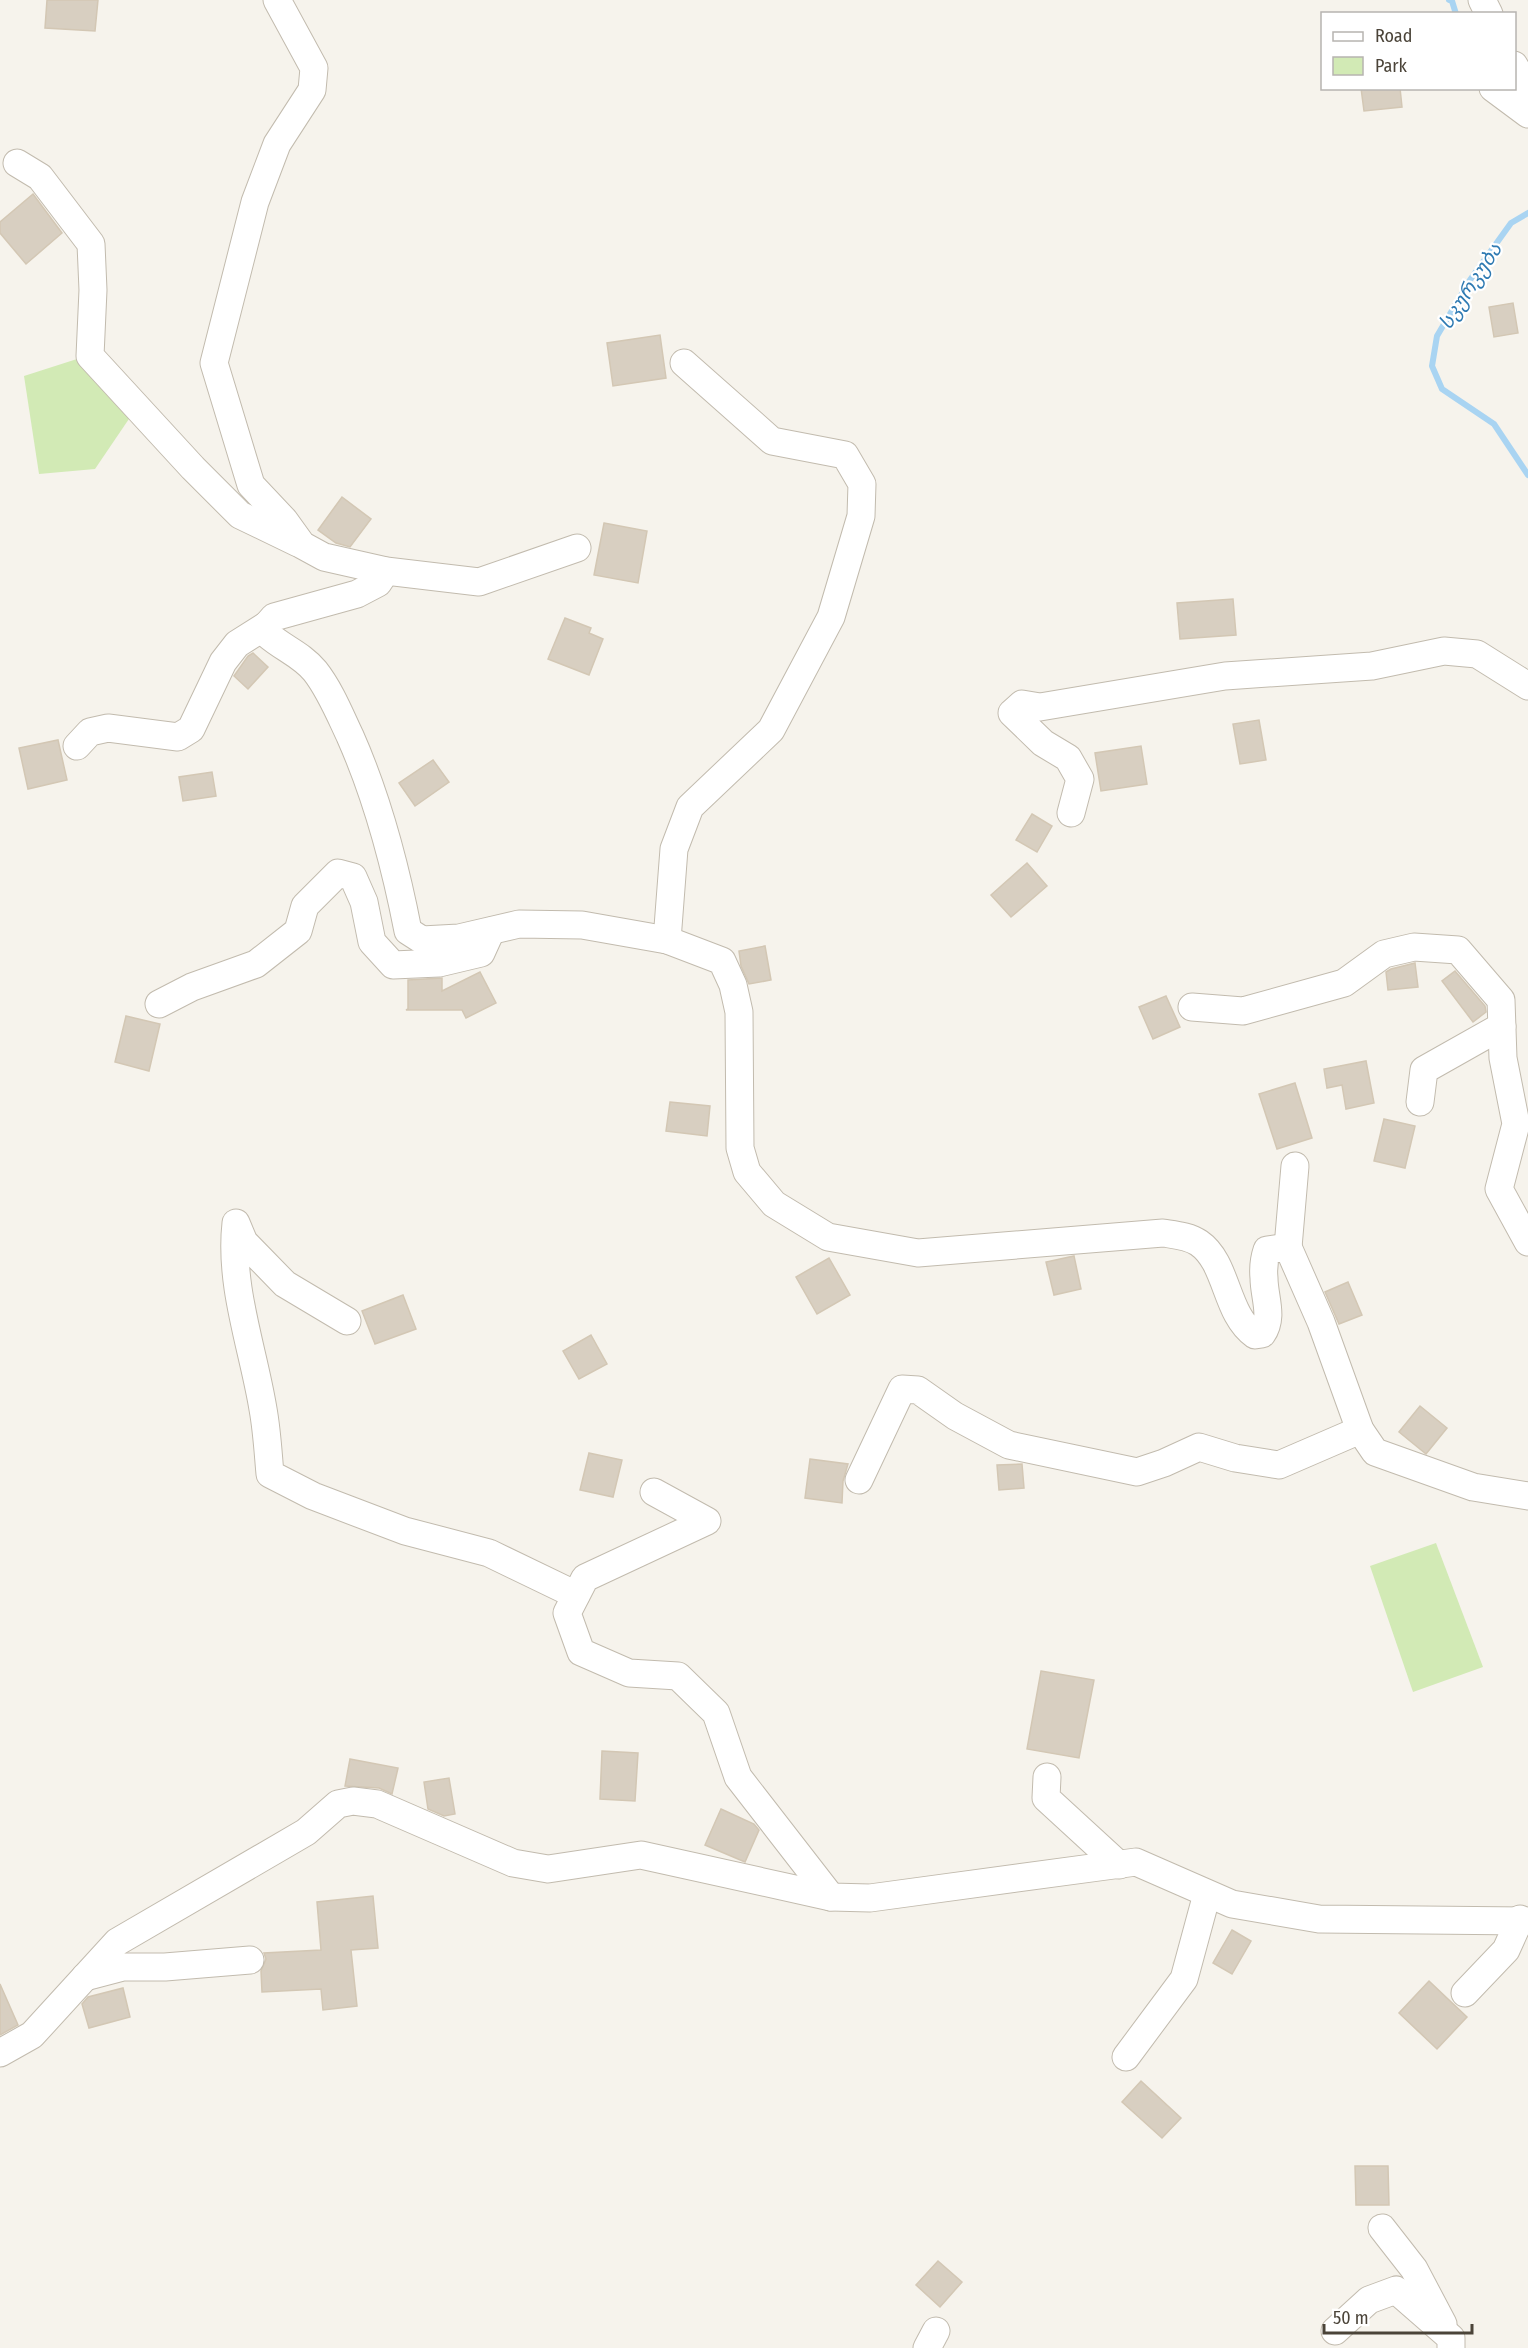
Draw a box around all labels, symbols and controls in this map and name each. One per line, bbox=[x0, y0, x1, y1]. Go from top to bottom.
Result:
legend bbox=[1321, 12, 1516, 90]
text: Road bbox=[1375, 25, 1412, 47]
text: Park bbox=[1375, 55, 1408, 77]
water label: სკურკუბა bbox=[1433, 238, 1507, 334]
scale bar bbox=[1324, 2297, 1472, 2335]
text: 50 m bbox=[1333, 2307, 1369, 2329]

